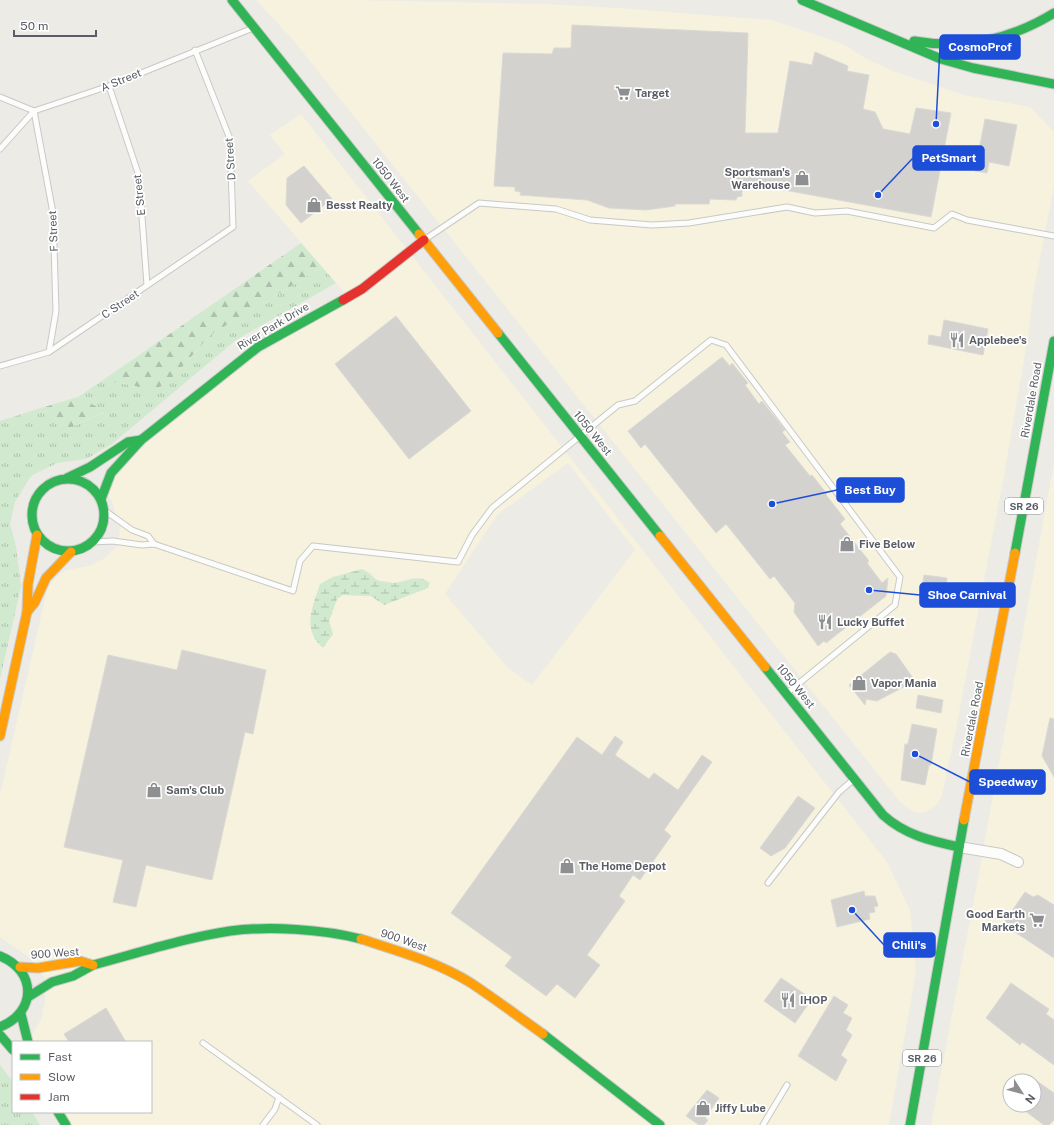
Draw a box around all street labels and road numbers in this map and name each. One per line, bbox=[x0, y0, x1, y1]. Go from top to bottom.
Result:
street label: A Street bbox=[99, 66, 143, 94]
street label: D Street bbox=[223, 137, 237, 181]
street label: 1050 West bbox=[370, 155, 412, 205]
street label: E Street bbox=[131, 174, 147, 216]
street label: F Street bbox=[46, 210, 60, 252]
street label: C Street bbox=[99, 287, 141, 321]
street label: River Park Drive bbox=[235, 300, 311, 352]
street label: Riverdale Road bbox=[1018, 361, 1044, 439]
street label: 1050 West bbox=[572, 409, 614, 457]
road number: SR 26 bbox=[1005, 498, 1043, 514]
street label: 1050 West bbox=[775, 662, 817, 710]
street label: Riverdale Road bbox=[959, 680, 985, 758]
street label: 900 West bbox=[379, 926, 429, 954]
street label: 900 West bbox=[30, 945, 80, 961]
road number: SR 26 bbox=[903, 1050, 941, 1066]

